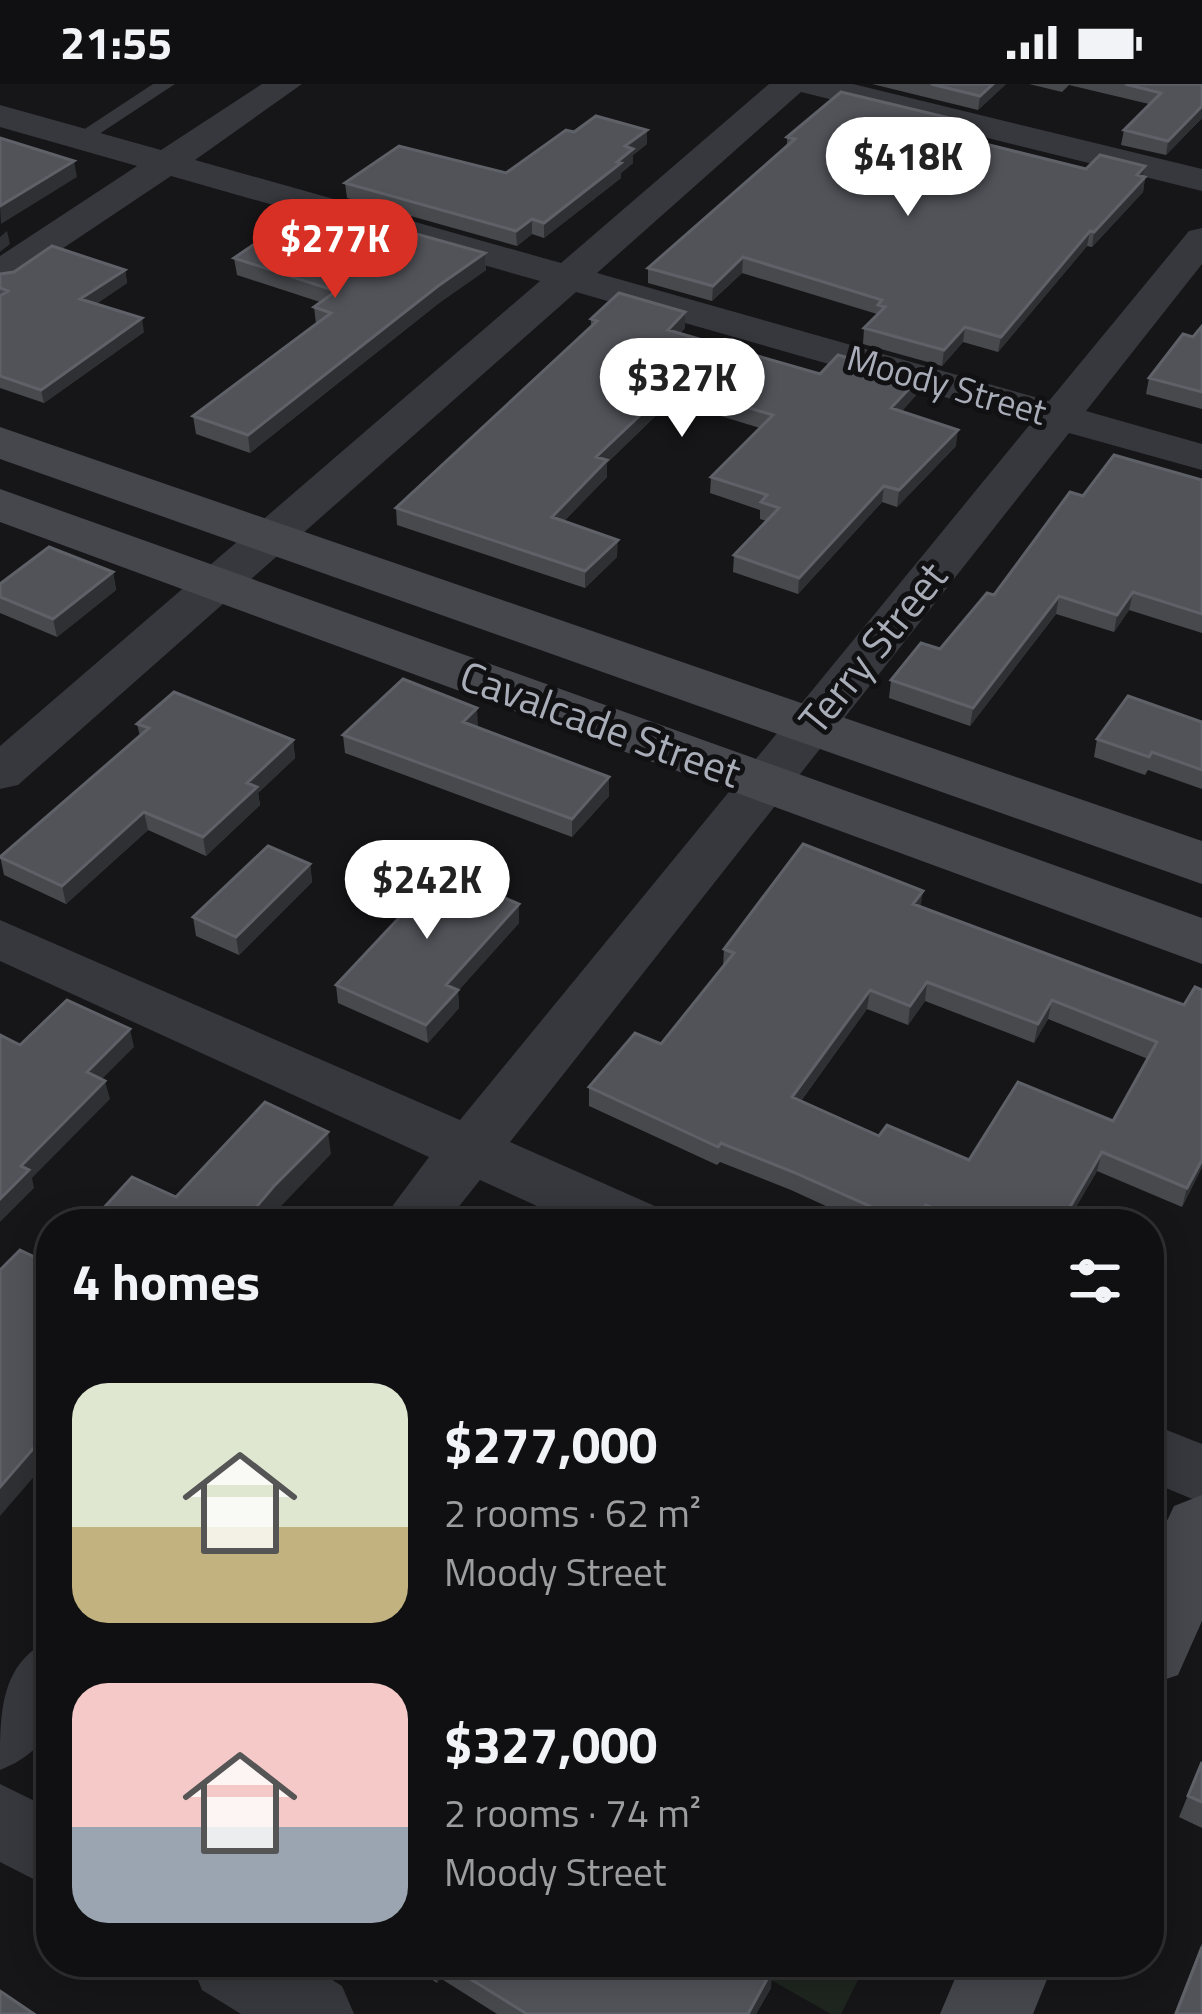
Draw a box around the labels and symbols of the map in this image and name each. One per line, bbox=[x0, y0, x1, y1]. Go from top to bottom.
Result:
pin: $418K bbox=[824, 117, 992, 219]
pin: $277K bbox=[251, 199, 419, 301]
street label: Moody Street bbox=[841, 329, 1054, 439]
pin: $327K bbox=[598, 338, 766, 440]
street label: Terry Street bbox=[782, 546, 962, 747]
street label: Cavalcade Street bbox=[452, 643, 751, 804]
pin: $242K bbox=[343, 840, 511, 942]

